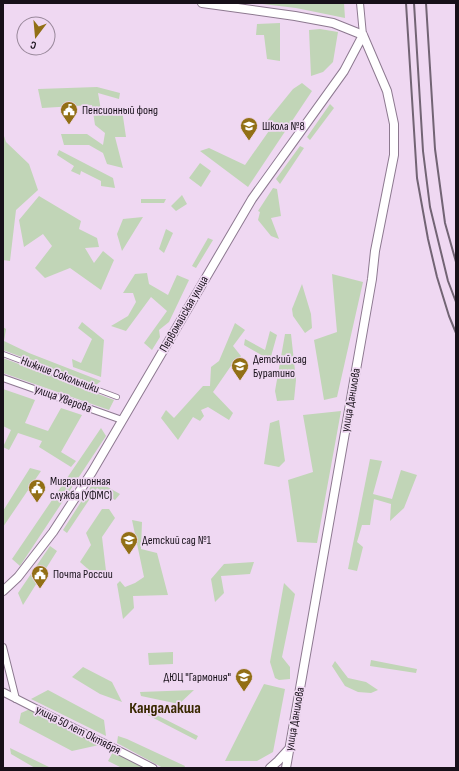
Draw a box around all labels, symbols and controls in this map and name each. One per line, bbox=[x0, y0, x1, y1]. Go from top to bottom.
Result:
north arrow bbox=[16, 16, 56, 56]
text: С bbox=[29, 38, 38, 52]
public building icon: Пенсионный фонд bbox=[59, 100, 79, 125]
place label: Пенсионный фонд bbox=[82, 103, 158, 118]
school or university icon: Школа №8 bbox=[239, 116, 259, 141]
place label: Школа №8 bbox=[262, 119, 305, 134]
street label: Первомайская улица bbox=[156, 273, 212, 355]
place label: Детский сад Буратино bbox=[253, 352, 307, 381]
street label: Нижние Сокольники bbox=[19, 353, 101, 397]
school or university icon: Детский сад Буратино bbox=[230, 356, 250, 381]
street label: улица Данилова bbox=[338, 367, 364, 433]
street label: улица Уверова bbox=[32, 382, 94, 416]
place label: Миграционная служба (УФМС) bbox=[50, 474, 112, 503]
public building icon: Миграционная служба (УФМС) bbox=[27, 478, 47, 503]
school or university icon: Детский сад №1 bbox=[119, 530, 139, 555]
place label: Детский сад №1 bbox=[142, 533, 212, 548]
public building icon: Почта России bbox=[30, 564, 50, 589]
place label: Почта России bbox=[53, 567, 113, 582]
school or university icon: ДЮЦ "Гармония" bbox=[234, 667, 254, 692]
place label: ДЮЦ "Гармония" bbox=[164, 670, 231, 685]
street label: улица Данилова bbox=[282, 686, 308, 752]
district label: Кандалакша bbox=[129, 699, 201, 718]
street label: улица 50 лет Октября bbox=[33, 702, 123, 758]

